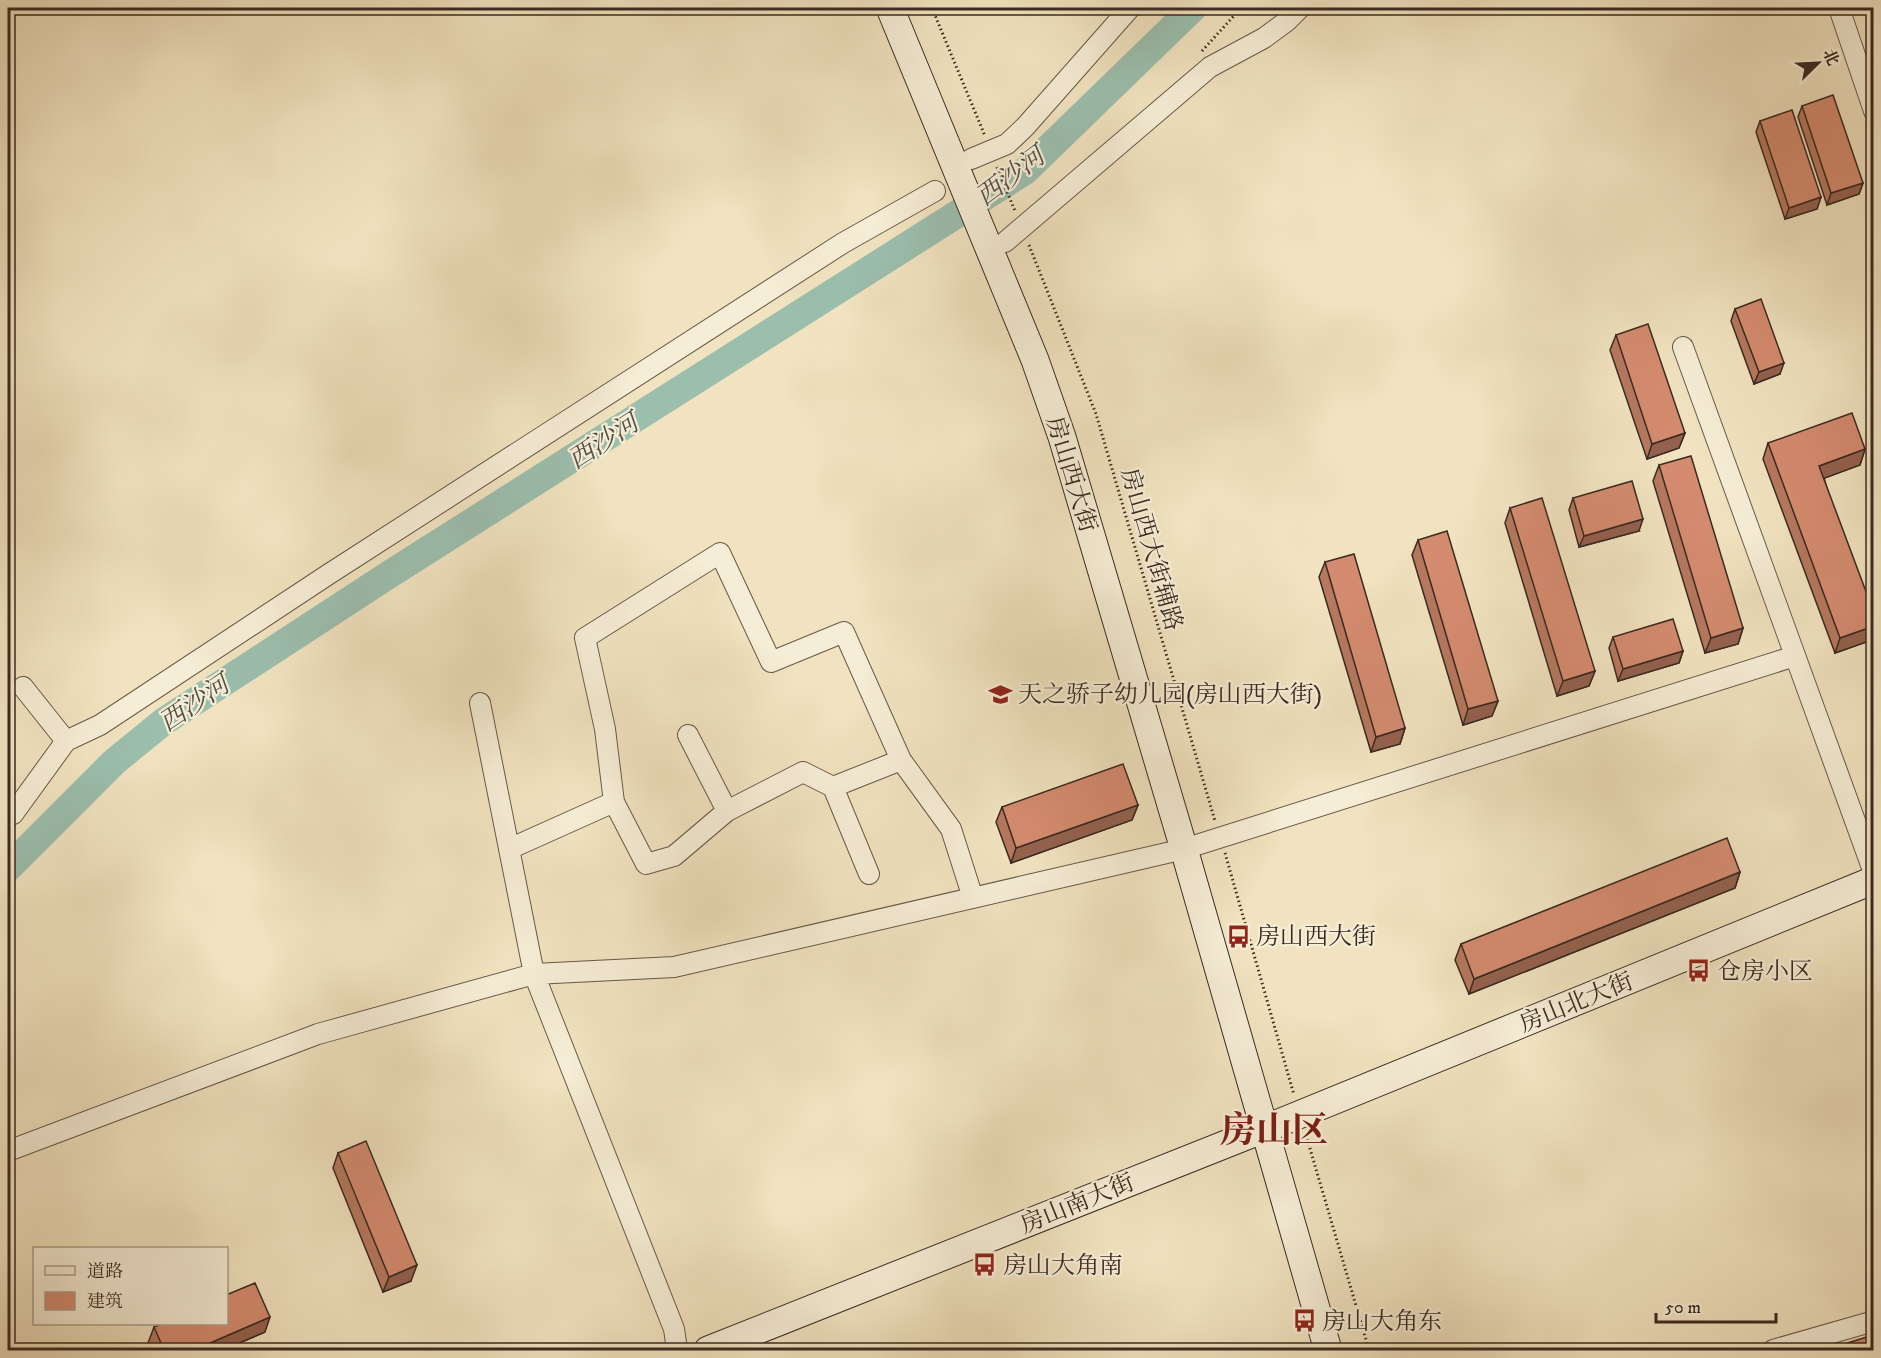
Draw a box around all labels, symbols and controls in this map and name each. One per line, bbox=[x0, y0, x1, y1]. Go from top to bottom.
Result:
north arrow bbox=[1788, 33, 1848, 93]
text: 北 bbox=[1818, 46, 1843, 69]
water label: 西沙河 bbox=[970, 138, 1055, 214]
water label: 西沙河 bbox=[562, 405, 649, 477]
street label: 房山西大街 bbox=[1039, 413, 1103, 536]
street label: 房山西大街辅路 bbox=[1113, 464, 1189, 634]
water label: 西沙河 bbox=[153, 667, 240, 740]
place label: 天之骄子幼儿园(房山西大街) bbox=[1018, 680, 1322, 710]
school or university icon: 天之骄子幼儿园(房山西大街) bbox=[987, 681, 1013, 707]
place label: 房山西大街 bbox=[1256, 922, 1376, 952]
bus stop icon: 房山西大街 bbox=[1225, 923, 1251, 949]
place label: 仓房小区 bbox=[1717, 957, 1813, 987]
bus stop icon: 仓房小区 bbox=[1686, 958, 1712, 984]
street label: 房山北大街 bbox=[1515, 967, 1638, 1039]
district label: 房山区 bbox=[1220, 1109, 1328, 1154]
street label: 房山南大街 bbox=[1016, 1168, 1139, 1240]
legend bbox=[33, 1247, 228, 1325]
place label: 房山大角南 bbox=[1003, 1251, 1123, 1281]
bus stop icon: 房山大角南 bbox=[972, 1252, 998, 1278]
text: 道路 bbox=[87, 1261, 123, 1283]
scale bar bbox=[1656, 1286, 1776, 1324]
text: 建筑 bbox=[87, 1291, 123, 1313]
text: 50 m bbox=[1665, 1297, 1701, 1319]
place label: 房山大角东 bbox=[1322, 1307, 1442, 1337]
bus stop icon: 房山大角东 bbox=[1291, 1308, 1317, 1334]

